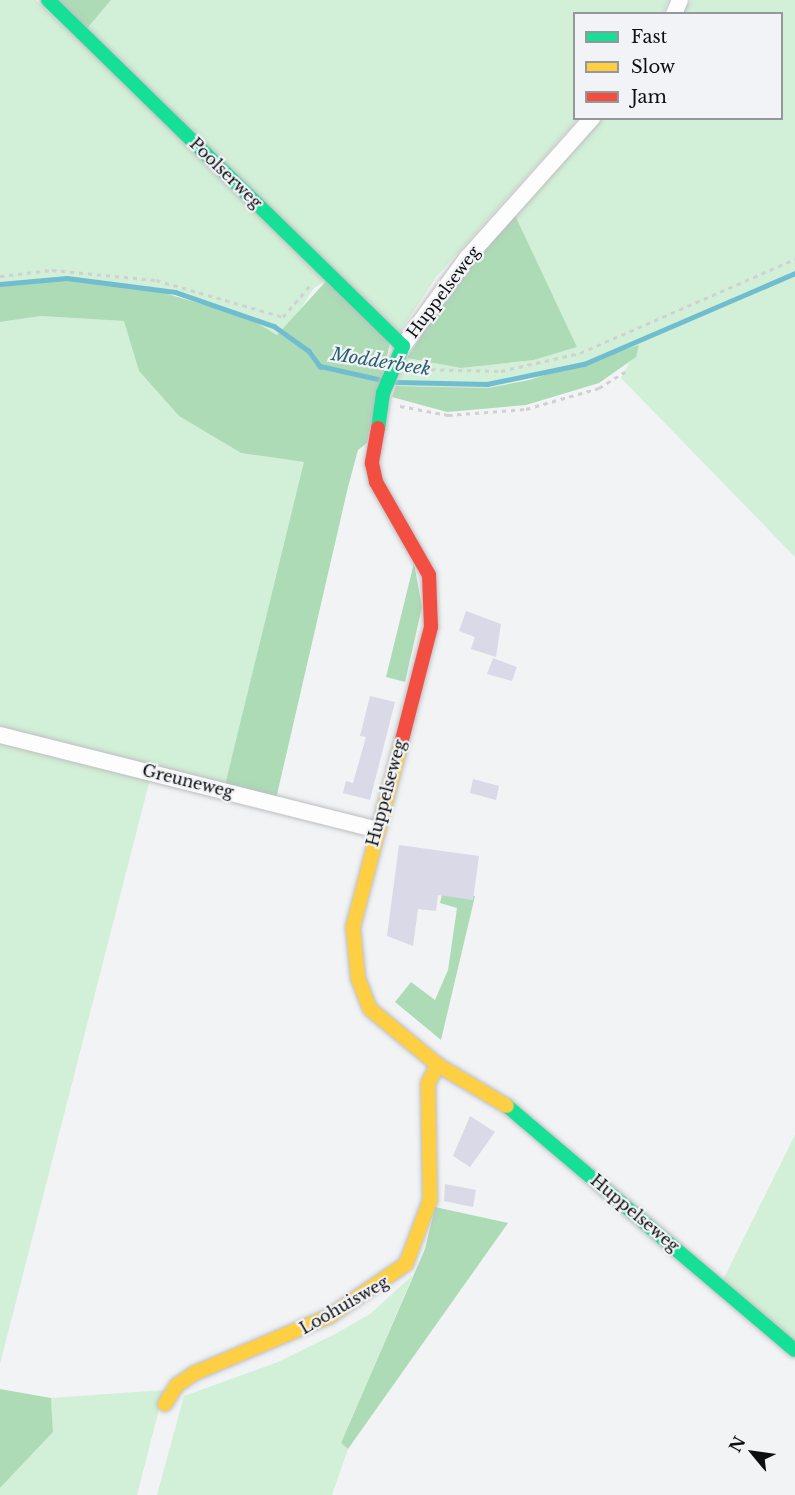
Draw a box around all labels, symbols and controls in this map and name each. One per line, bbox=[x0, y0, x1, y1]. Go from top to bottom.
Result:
legend bbox=[573, 12, 783, 120]
text: Fast bbox=[631, 26, 667, 48]
text: Slow bbox=[631, 56, 675, 78]
text: Jam bbox=[631, 86, 667, 108]
street label: Poolserweg bbox=[186, 134, 266, 212]
street label: Huppelseweg bbox=[402, 242, 484, 342]
water label: Modderbeek bbox=[330, 343, 432, 381]
street label: Huppelseweg bbox=[363, 738, 409, 848]
street label: Greuneweg bbox=[140, 760, 236, 802]
street label: Huppelseweg bbox=[587, 1170, 683, 1256]
street label: Loohuisweg bbox=[296, 1272, 392, 1338]
north arrow bbox=[723, 1423, 783, 1483]
text: N bbox=[725, 1433, 750, 1456]

